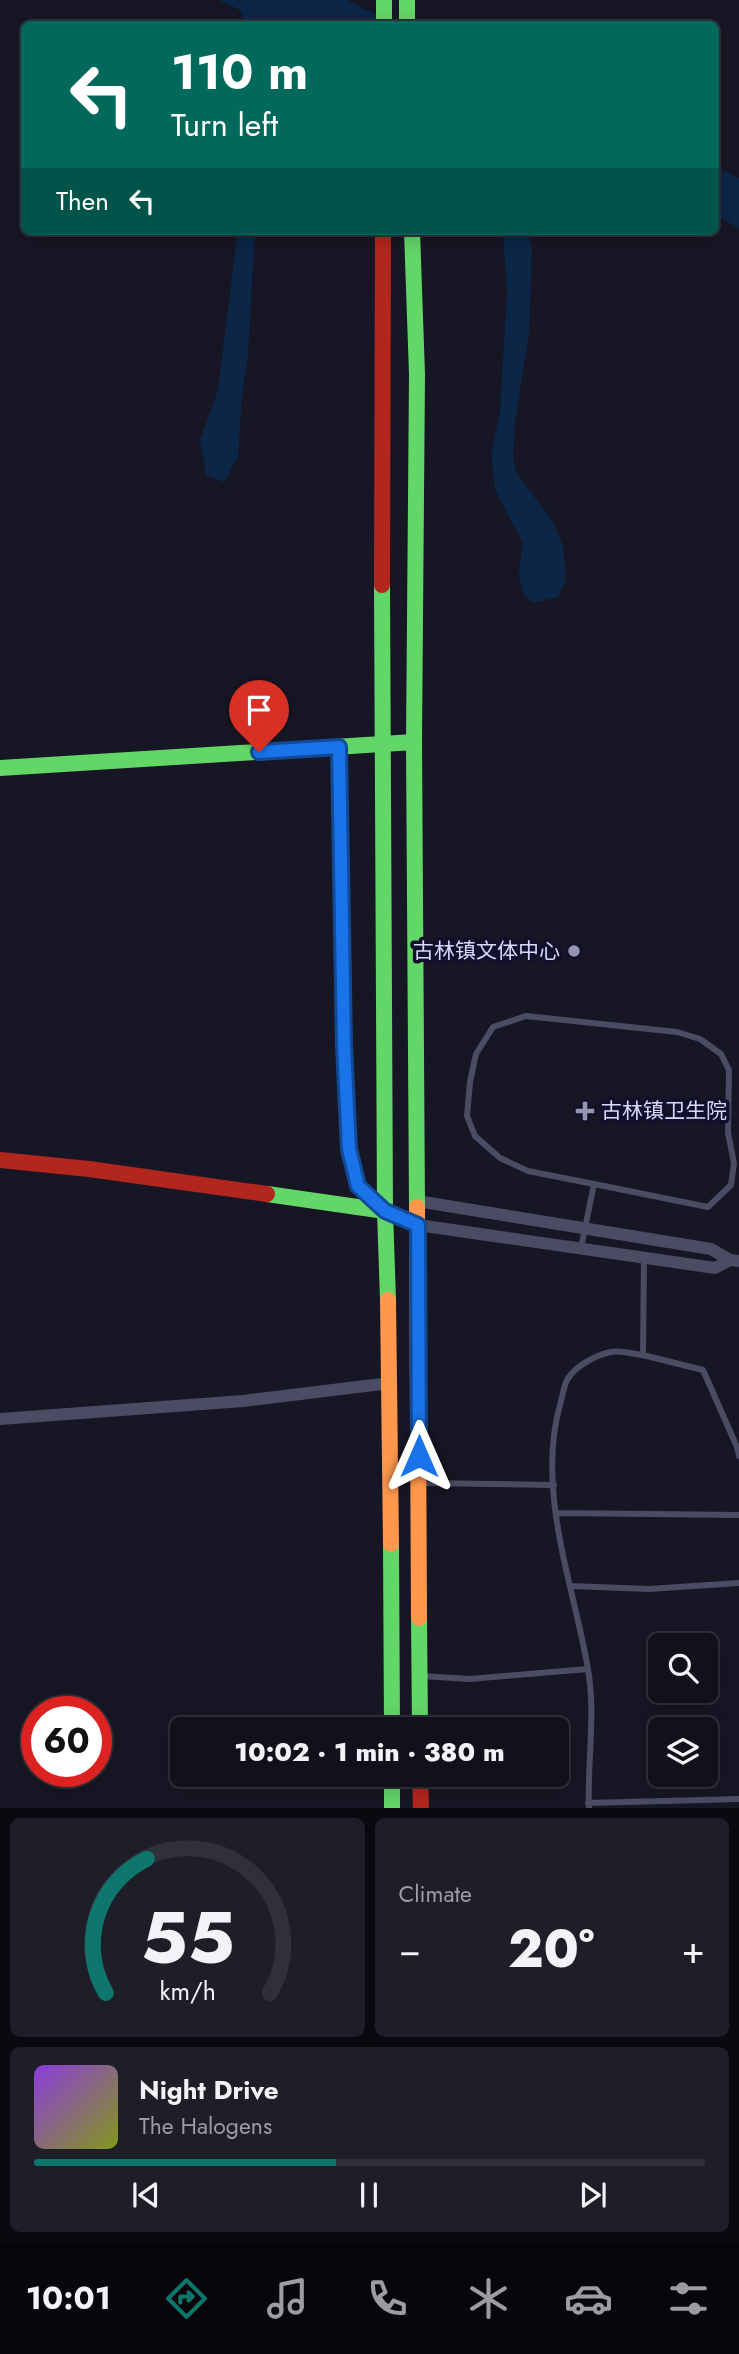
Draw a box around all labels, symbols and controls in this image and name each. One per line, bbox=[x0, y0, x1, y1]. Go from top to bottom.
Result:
text: 110 m bbox=[171, 37, 308, 107]
icon: left bbox=[56, 49, 147, 140]
text: Turn left bbox=[171, 102, 278, 148]
text: Then bbox=[56, 182, 109, 220]
icon: left bbox=[123, 182, 161, 220]
pin bbox=[229, 680, 289, 752]
icon: arrive bbox=[240, 691, 278, 729]
place label: 古林镇文体中心 bbox=[413, 936, 560, 966]
marker: 古林镇文体中心 bbox=[566, 943, 582, 959]
place label: 古林镇卫生院 bbox=[601, 1096, 727, 1126]
marker: 古林镇卫生院 bbox=[575, 1101, 595, 1121]
position arrow bbox=[382, 1419, 456, 1493]
map controls bbox=[648, 1633, 718, 1787]
button: search bbox=[648, 1633, 718, 1703]
speed limit sign: 60 bbox=[21, 1696, 112, 1787]
button: layers bbox=[648, 1717, 718, 1787]
text: 10:02 · 1 min · 380 m bbox=[234, 1733, 505, 1771]
text: Climate bbox=[399, 1877, 472, 1911]
text: 55 bbox=[140, 1886, 234, 1991]
text: 20° bbox=[508, 1911, 595, 1987]
text: − bbox=[399, 1922, 421, 1977]
text: + bbox=[682, 1922, 705, 1977]
text: km/h bbox=[159, 1973, 216, 2009]
text: Night Drive bbox=[139, 2071, 279, 2109]
text: The Halogens bbox=[139, 2109, 272, 2143]
icon: previous bbox=[127, 2176, 165, 2214]
icon: pause bbox=[350, 2176, 388, 2214]
icon: next bbox=[574, 2176, 612, 2214]
icon: directions bbox=[162, 2274, 211, 2323]
icon: music bbox=[263, 2274, 312, 2323]
icon: phone bbox=[363, 2274, 412, 2323]
icon: climate bbox=[464, 2274, 513, 2323]
icon: car bbox=[564, 2274, 613, 2323]
icon: filters bbox=[664, 2274, 713, 2323]
text: 10:01 bbox=[26, 2275, 111, 2321]

